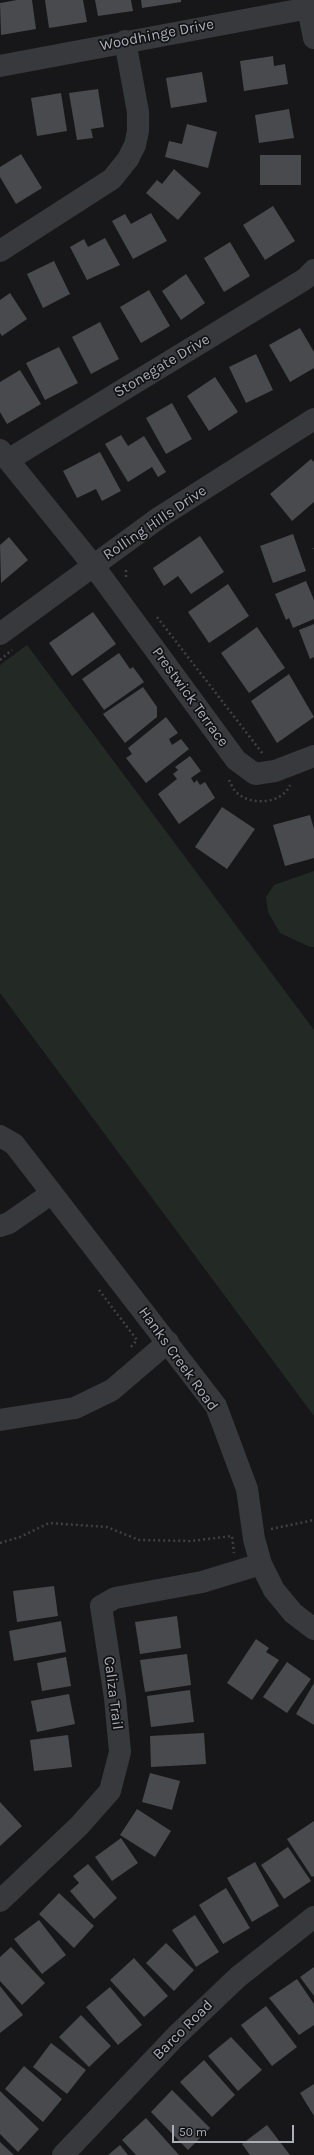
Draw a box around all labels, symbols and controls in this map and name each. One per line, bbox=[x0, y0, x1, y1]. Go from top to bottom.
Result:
street label: Woodhinge Drive bbox=[99, 15, 215, 55]
street label: Stonegate Drive bbox=[111, 330, 213, 402]
street label: Rolling Hills Drive bbox=[100, 482, 210, 564]
street label: Prestwick Terrace bbox=[148, 644, 232, 750]
street label: Hanks Creek Road bbox=[134, 1304, 222, 1414]
street label: Caliza Trail bbox=[100, 1655, 126, 1731]
street label: Barco Road bbox=[149, 1996, 217, 2064]
scale bar bbox=[174, 2117, 296, 2143]
text: 50 m bbox=[179, 2125, 207, 2139]

